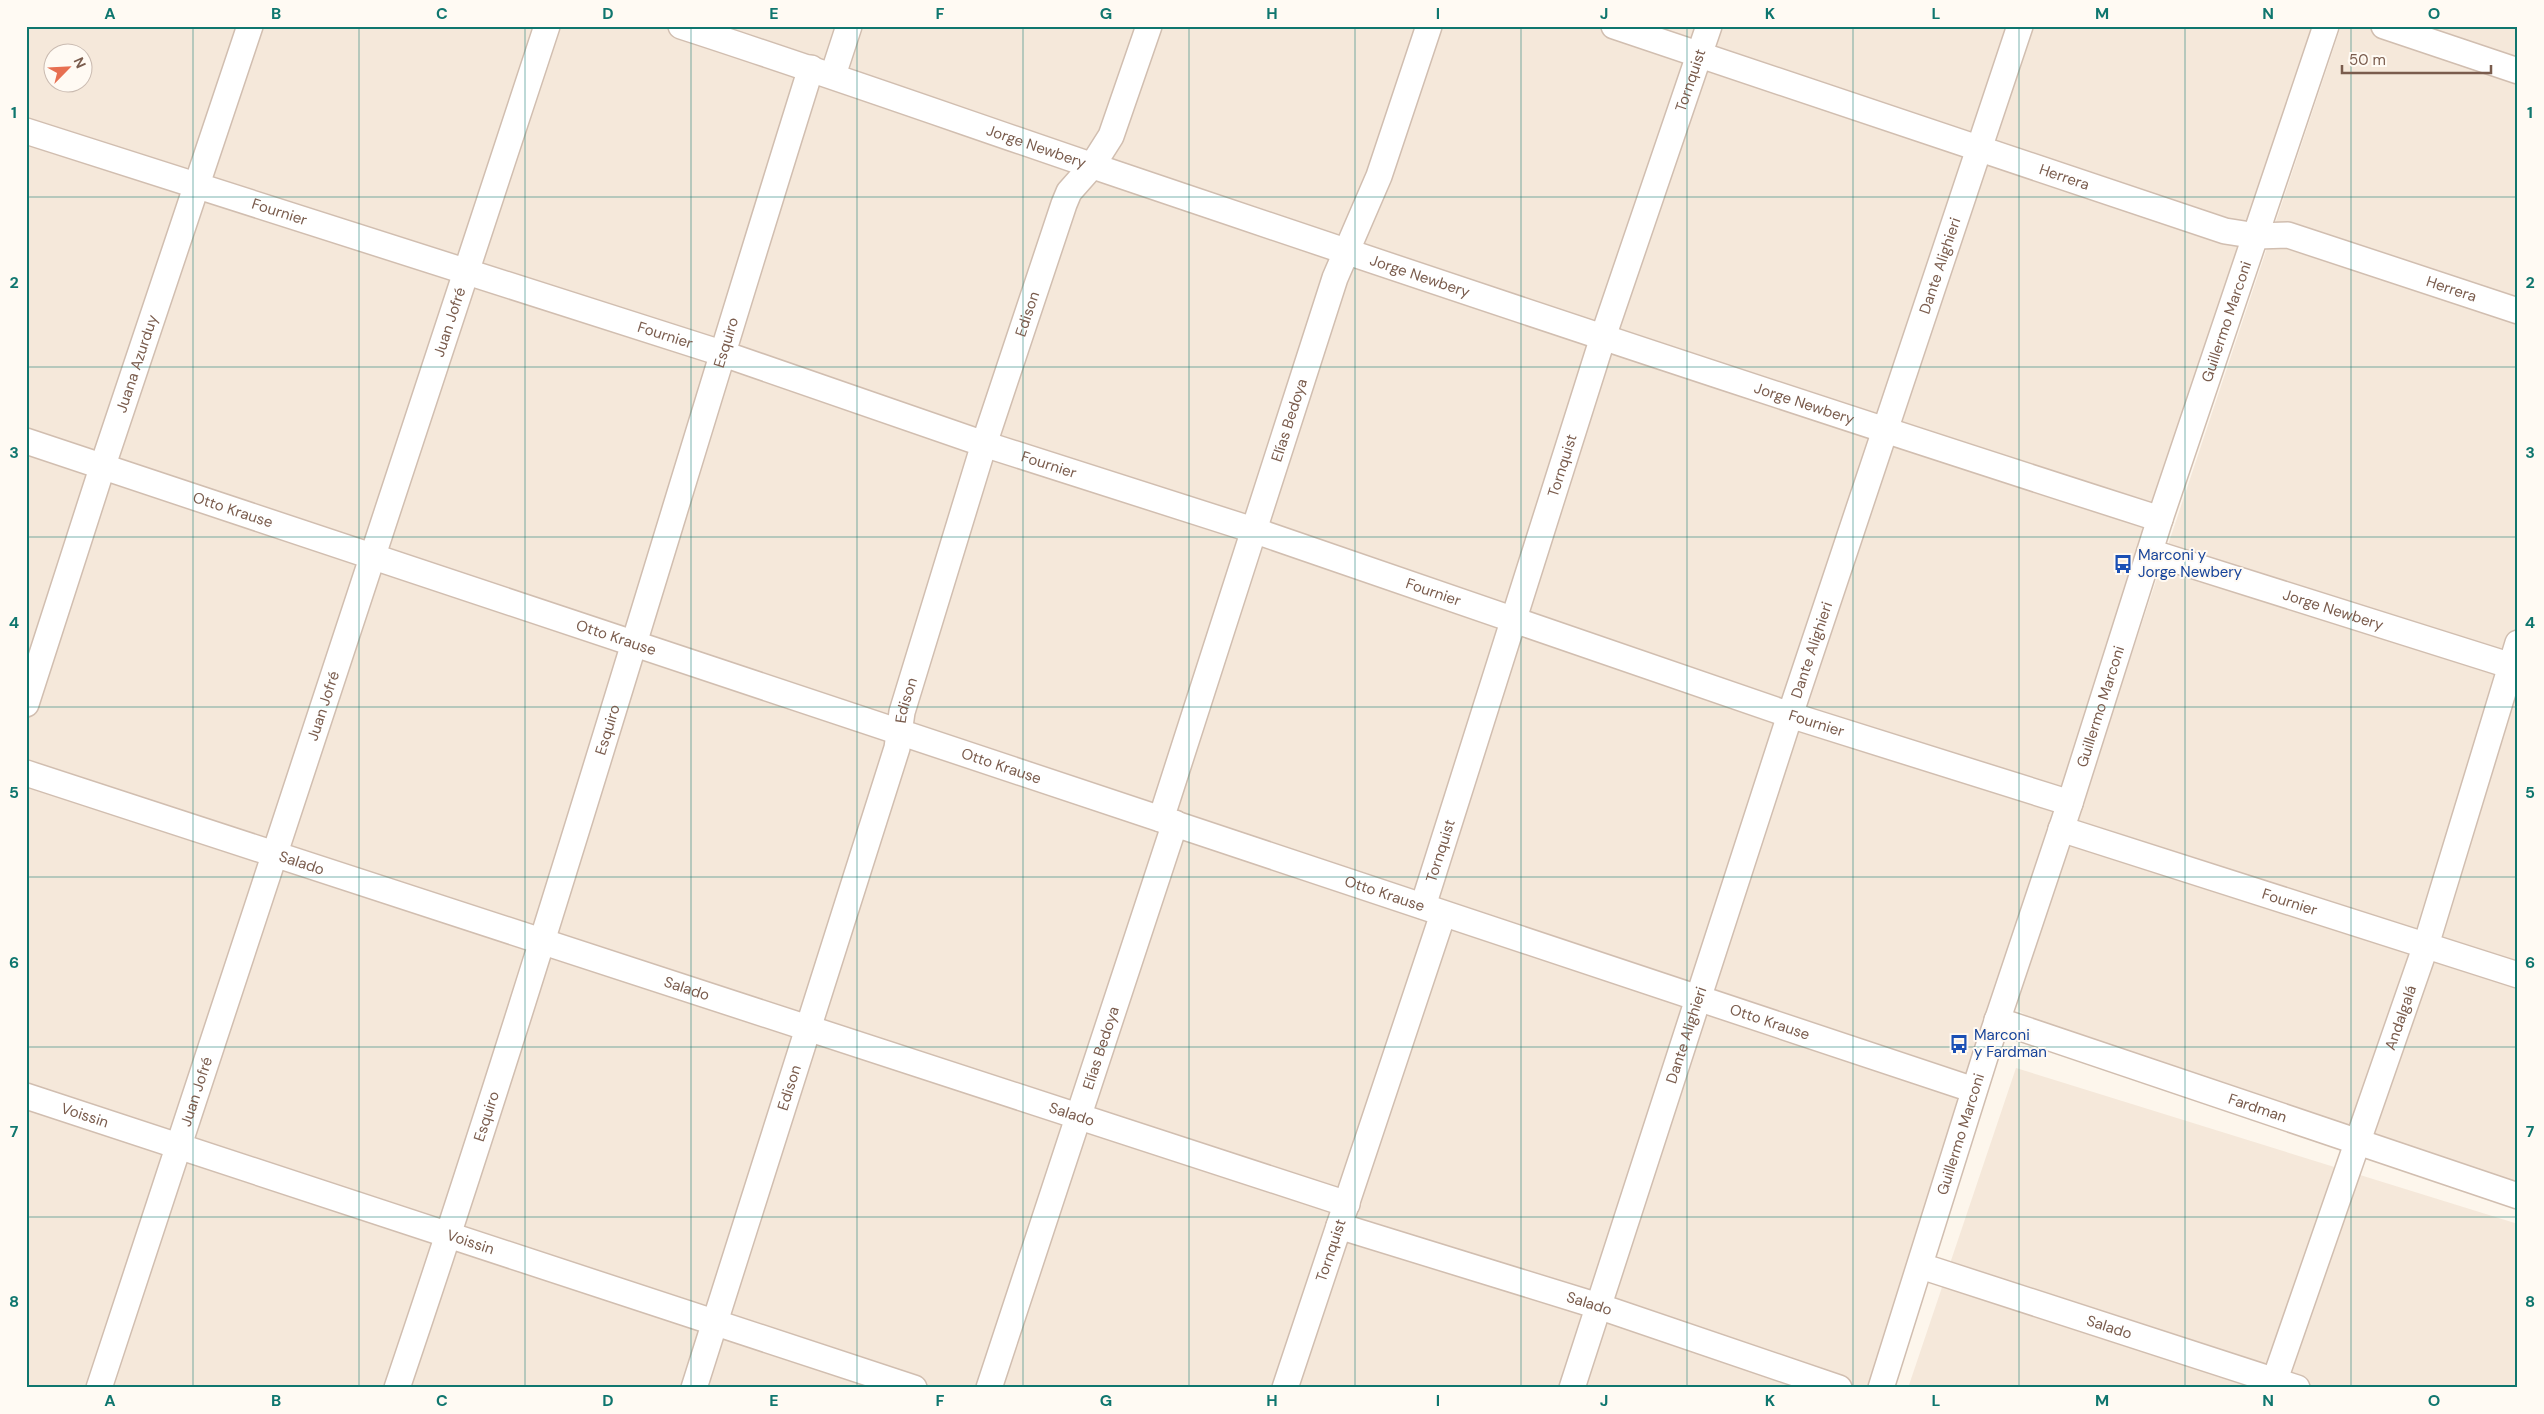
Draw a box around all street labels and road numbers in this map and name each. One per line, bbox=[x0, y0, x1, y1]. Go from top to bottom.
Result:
street label: Tornquist bbox=[1671, 46, 1710, 114]
street label: Jorge Newbery bbox=[984, 120, 1089, 173]
street label: Herrera bbox=[2037, 159, 2092, 195]
street label: Fournier bbox=[249, 194, 310, 230]
street label: Dante Alighieri bbox=[1915, 215, 1965, 317]
street label: Jorge Newbery bbox=[1367, 250, 1473, 302]
street label: Guillermo Marconi bbox=[2197, 258, 2256, 385]
street label: Herrera bbox=[2424, 271, 2479, 307]
street label: Juan Jofré bbox=[429, 285, 470, 360]
street label: Edison bbox=[1010, 289, 1044, 339]
street label: Juana Azurduy bbox=[111, 311, 163, 415]
street label: Esquiro bbox=[709, 315, 743, 370]
street label: Fournier bbox=[635, 317, 696, 354]
street label: Elías Bedoya bbox=[1267, 376, 1312, 464]
street label: Jorge Newbery bbox=[1752, 378, 1857, 430]
street label: Tornquist bbox=[1543, 431, 1582, 499]
street label: Fournier bbox=[1019, 447, 1080, 483]
street label: Otto Krause bbox=[190, 487, 275, 533]
street label: Fournier bbox=[1403, 573, 1464, 611]
street label: Jorge Newbery bbox=[2280, 585, 2386, 635]
street label: Dante Alighieri bbox=[1786, 599, 1837, 701]
street label: Otto Krause bbox=[573, 615, 659, 660]
street label: Guillermo Marconi bbox=[2072, 643, 2129, 770]
street label: Juan Jofré bbox=[303, 669, 344, 743]
street label: Edison bbox=[891, 675, 922, 724]
street label: Esquiro bbox=[590, 702, 625, 758]
street label: Fournier bbox=[1786, 705, 1847, 742]
street label: Otto Krause bbox=[959, 743, 1044, 789]
street label: Tornquist bbox=[1421, 817, 1460, 885]
street label: Salado bbox=[276, 846, 327, 880]
street label: Otto Krause bbox=[1342, 871, 1427, 916]
street label: Fournier bbox=[2259, 884, 2320, 920]
street label: Salado bbox=[661, 972, 712, 1005]
street label: Andalgalá bbox=[2380, 983, 2421, 1053]
street label: Dante Alighieri bbox=[1661, 984, 1711, 1086]
street label: Otto Krause bbox=[1727, 999, 1812, 1045]
street label: Elías Bedoya bbox=[1078, 1004, 1124, 1092]
street label: Juan Jofré bbox=[176, 1054, 217, 1129]
street label: Edison bbox=[773, 1063, 806, 1113]
street label: Guillermo Marconi bbox=[1932, 1071, 1989, 1198]
street label: Esquiro bbox=[469, 1089, 504, 1144]
street label: Fardman bbox=[2226, 1089, 2289, 1127]
street label: Salado bbox=[1046, 1097, 1097, 1131]
street label: Voissin bbox=[59, 1098, 111, 1133]
street label: Tornquist bbox=[1311, 1216, 1351, 1284]
street label: Voissin bbox=[444, 1225, 497, 1259]
street label: Salado bbox=[1564, 1287, 1615, 1320]
street label: Salado bbox=[2084, 1310, 2135, 1344]

